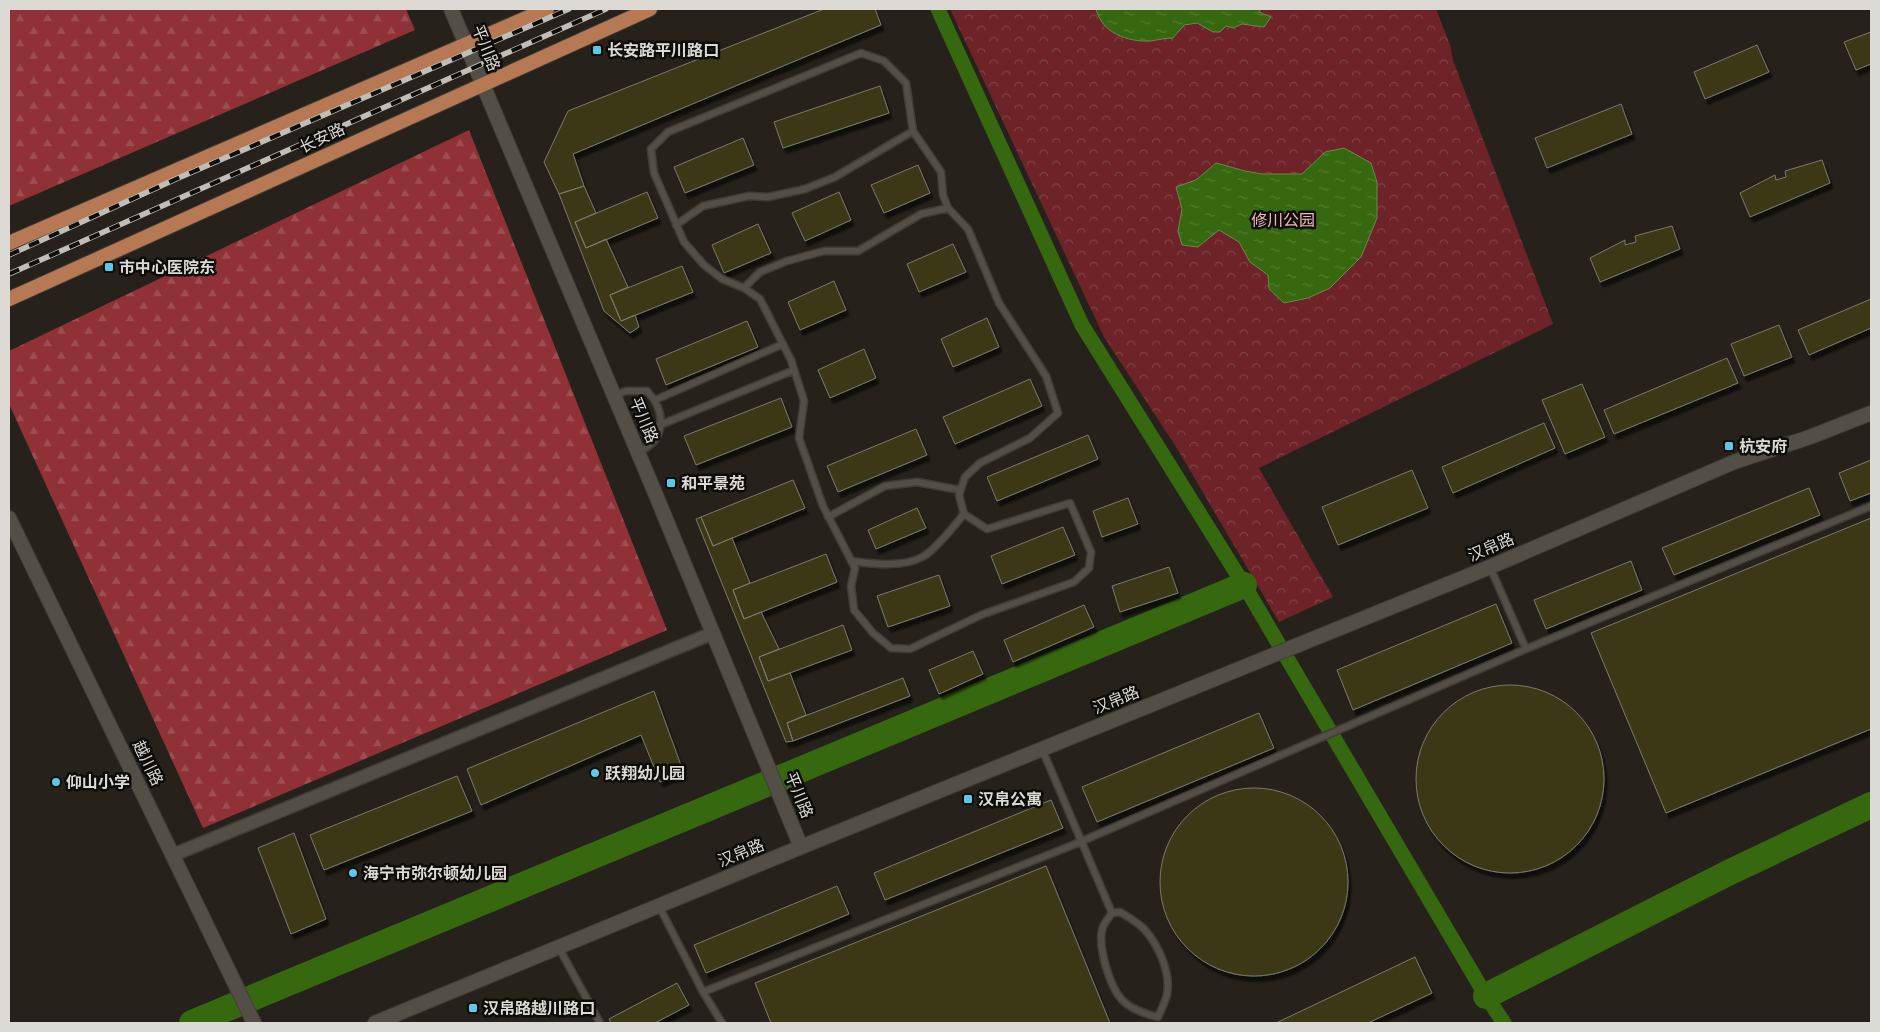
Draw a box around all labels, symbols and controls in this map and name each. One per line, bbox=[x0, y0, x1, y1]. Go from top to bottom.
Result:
street label: 平川路 bbox=[468, 22, 504, 74]
place label: 长安路平川路口 bbox=[607, 41, 719, 60]
marker: 长安路平川路口 bbox=[591, 44, 603, 56]
street label: 长安路 bbox=[296, 119, 348, 157]
park label: 修川公园 bbox=[1251, 211, 1315, 230]
place label: 市中心医院东 bbox=[119, 258, 215, 277]
marker: 市中心医院东 bbox=[103, 261, 115, 273]
street label: 平川路 bbox=[626, 394, 662, 446]
place label: 杭安府 bbox=[1739, 437, 1787, 456]
marker: 杭安府 bbox=[1723, 440, 1735, 452]
place label: 和平景苑 bbox=[681, 474, 745, 493]
marker: 和平景苑 bbox=[665, 477, 677, 489]
street label: 汉帛路 bbox=[1465, 529, 1517, 565]
street label: 汉帛路 bbox=[1090, 682, 1142, 718]
street label: 越川路 bbox=[129, 737, 167, 789]
place label: 跃翔幼儿园 bbox=[605, 764, 685, 783]
marker: 跃翔幼儿园 bbox=[589, 767, 601, 779]
street label: 平川路 bbox=[781, 769, 817, 821]
place label: 仰山小学 bbox=[66, 773, 130, 792]
marker: 仰山小学 bbox=[50, 776, 62, 788]
place label: 汉帛公寓 bbox=[978, 790, 1042, 809]
marker: 汉帛公寓 bbox=[962, 793, 974, 805]
street label: 汉帛路 bbox=[715, 835, 767, 871]
place label: 海宁市弥尔顿幼儿园 bbox=[363, 864, 507, 883]
marker: 海宁市弥尔顿幼儿园 bbox=[347, 867, 359, 879]
place label: 汉帛路越川路口 bbox=[483, 999, 595, 1018]
marker: 汉帛路越川路口 bbox=[467, 1002, 479, 1014]

